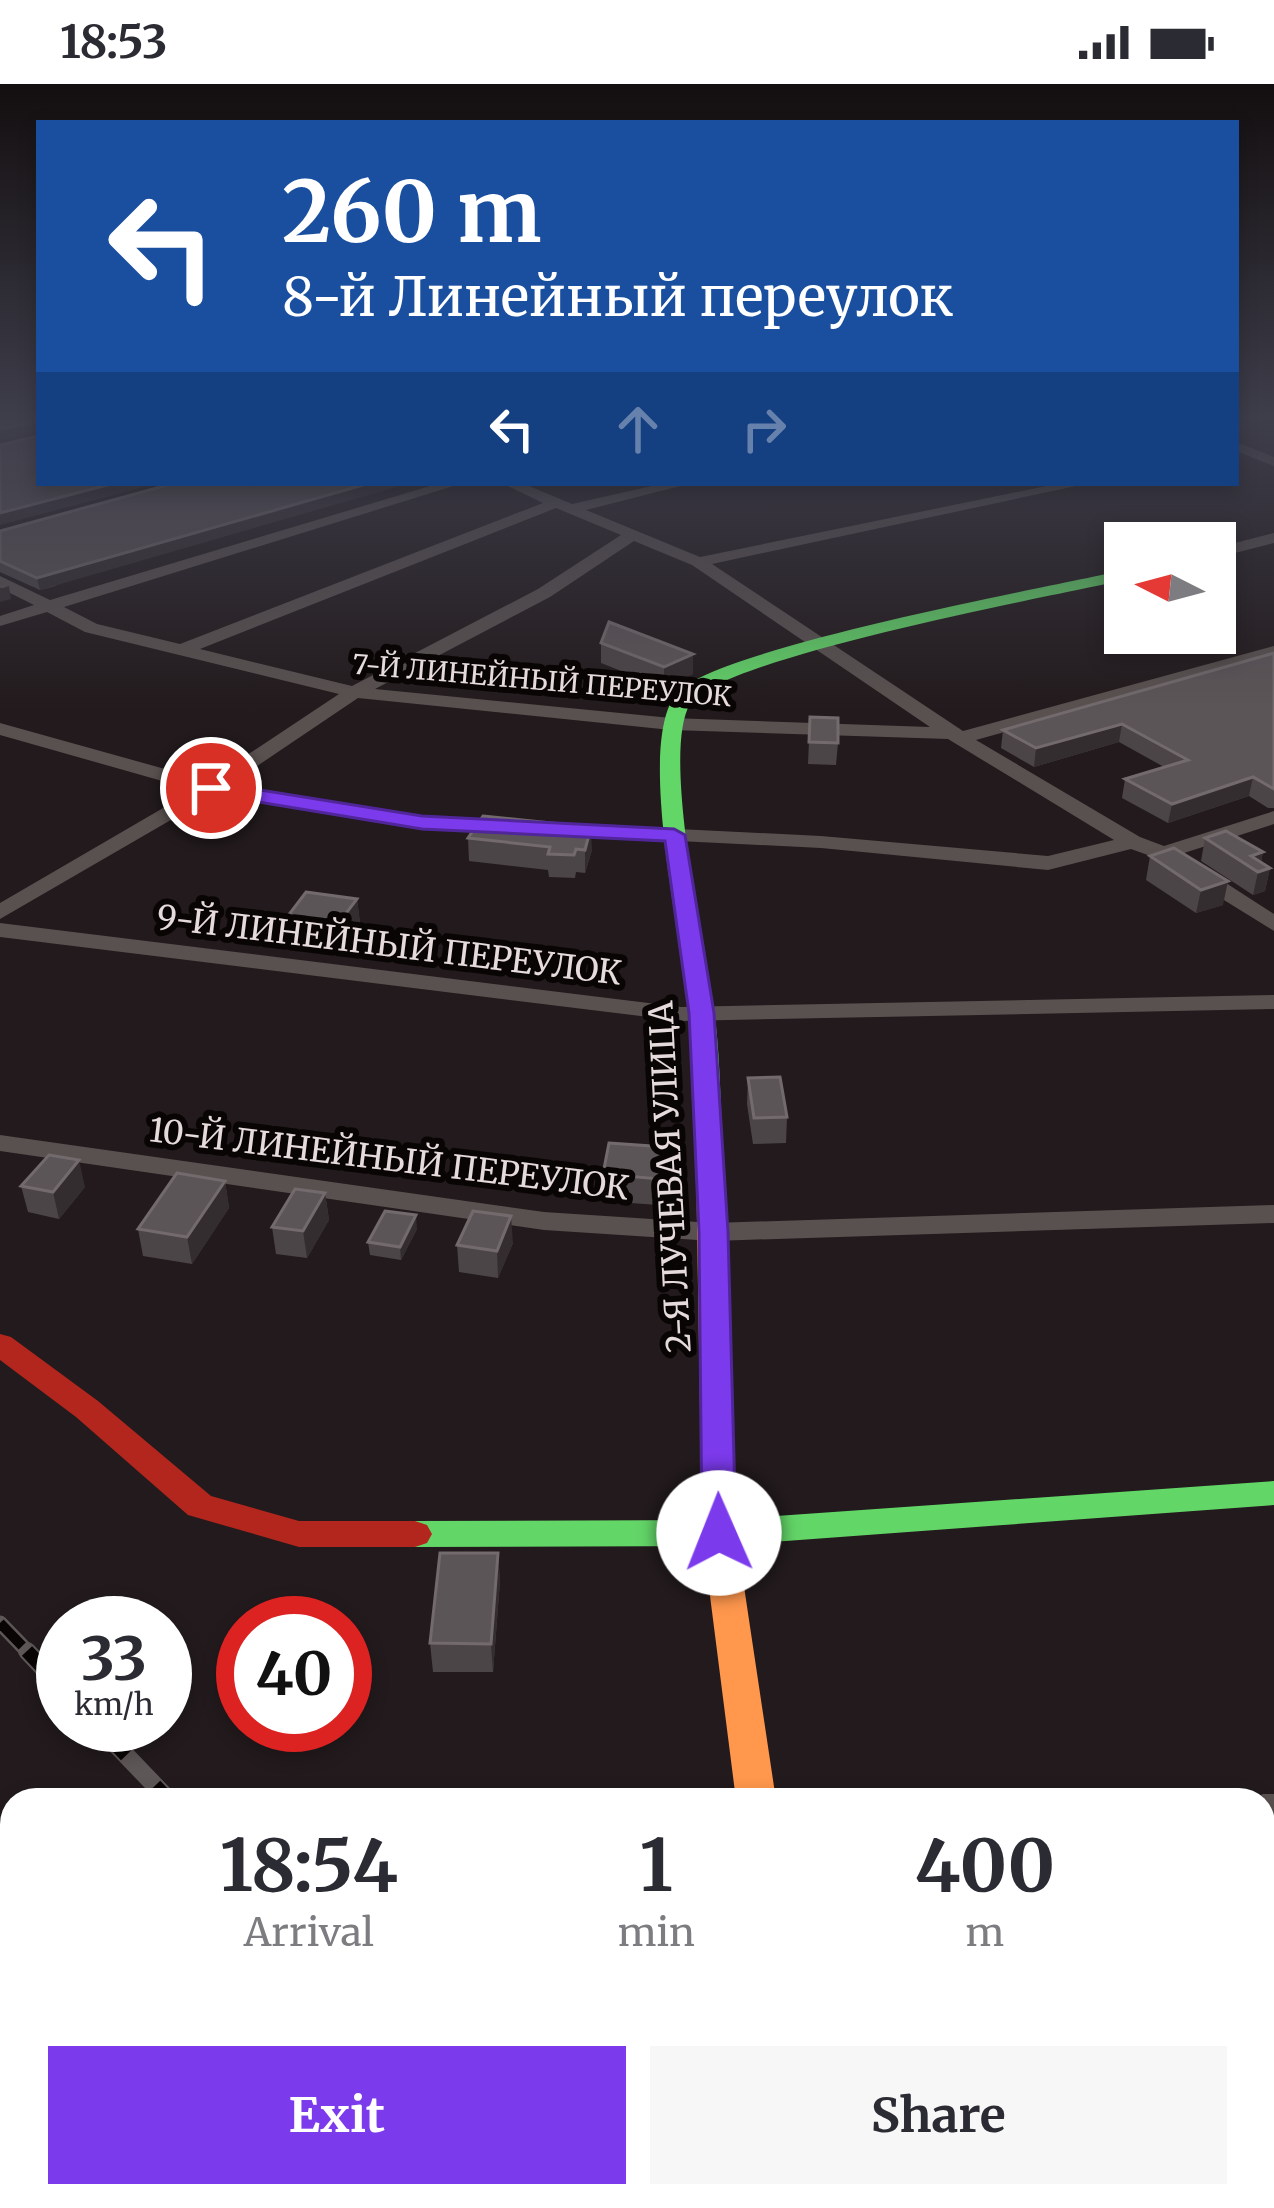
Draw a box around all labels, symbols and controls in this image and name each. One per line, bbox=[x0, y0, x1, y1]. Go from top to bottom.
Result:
text: 18:53 bbox=[60, 14, 167, 70]
text: 260 m bbox=[282, 159, 541, 265]
icon: left bbox=[84, 168, 240, 324]
text: 8-й Линейный переулок bbox=[282, 263, 953, 331]
icon: left bbox=[479, 396, 545, 462]
icon: ahead bbox=[605, 396, 671, 462]
icon: right bbox=[731, 396, 797, 462]
north arrow bbox=[1104, 522, 1236, 654]
map controls bbox=[1104, 522, 1236, 654]
street label: 7-Й ЛИНЕЙНЫЙ ПЕРЕУЛОК bbox=[351, 645, 733, 714]
pin bbox=[160, 737, 262, 839]
icon: arrive bbox=[178, 755, 244, 821]
street label: 9-Й ЛИНЕЙНЫЙ ПЕРЕУЛОК bbox=[154, 895, 624, 994]
street label: 2-Я ЛУЧЕВАЯ УЛИЦА bbox=[640, 999, 700, 1354]
street label: 10-Й ЛИНЕЙНЫЙ ПЕРЕУЛОК bbox=[147, 1108, 631, 1209]
position arrow bbox=[656, 1470, 782, 1596]
speed limit sign: 40 bbox=[216, 1596, 372, 1752]
text: 33 bbox=[81, 1621, 147, 1696]
text: km/h bbox=[74, 1685, 154, 1723]
text: 18:54 bbox=[220, 1820, 398, 1911]
text: 1 bbox=[640, 1820, 673, 1911]
text: 400 bbox=[915, 1820, 1055, 1911]
text: Arrival bbox=[244, 1908, 374, 1957]
text: min bbox=[618, 1908, 695, 1957]
text: m bbox=[966, 1908, 1004, 1957]
button: Exit bbox=[48, 2046, 626, 2184]
button: Share bbox=[650, 2046, 1227, 2184]

